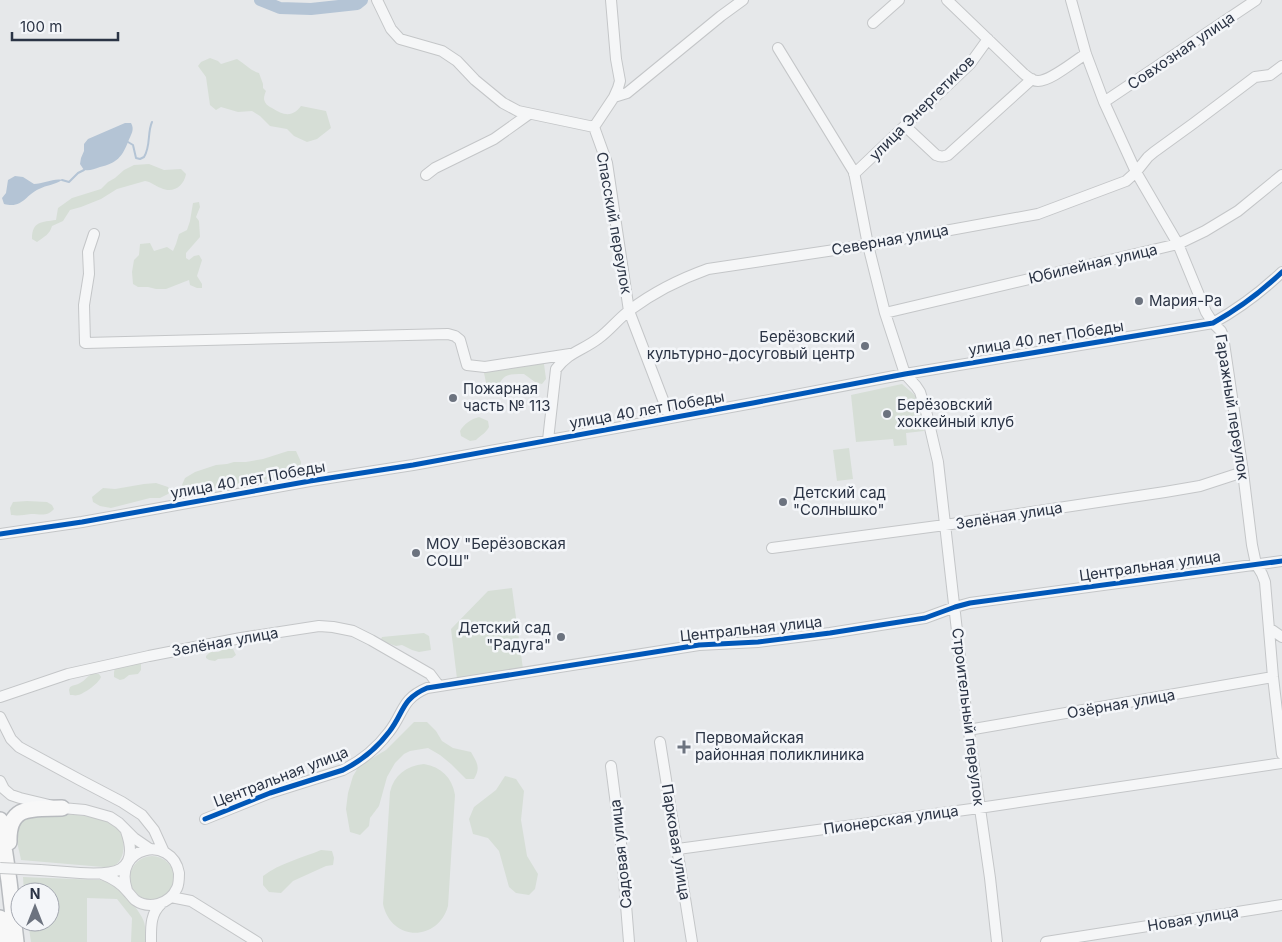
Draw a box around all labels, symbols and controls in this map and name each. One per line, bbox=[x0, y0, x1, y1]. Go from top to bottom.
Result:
street label: Совхозная улица bbox=[1124, 8, 1238, 93]
scale bar bbox=[12, 10, 119, 42]
text: 100 m bbox=[20, 17, 62, 36]
street label: улица Энергетиков bbox=[865, 51, 978, 164]
street label: Спасский переулок bbox=[593, 150, 636, 296]
street label: Северная улица bbox=[830, 220, 950, 259]
street label: Юбилейная улица bbox=[1027, 239, 1159, 288]
place label: Мария-Ра bbox=[1149, 291, 1222, 310]
marker: Мария-Ра bbox=[1133, 295, 1145, 307]
street label: улица 40 лет Победы bbox=[967, 316, 1125, 359]
place label: Берёзовский культурно-досуговый центр bbox=[647, 327, 855, 363]
street label: Гаражный переулок bbox=[1212, 333, 1253, 481]
marker: Берёзовский культурно-досуговый центр bbox=[859, 340, 871, 352]
place label: Пожарная часть № 113 bbox=[463, 379, 551, 415]
street label: улица 40 лет Победы bbox=[568, 387, 726, 432]
marker: Пожарная часть № 113 bbox=[447, 392, 459, 404]
place label: Берёзовский хоккейный клуб bbox=[897, 395, 1014, 431]
marker: Берёзовский хоккейный клуб bbox=[881, 408, 893, 420]
street label: улица 40 лет Победы bbox=[169, 457, 327, 502]
place label: Детский сад "Солнышко" bbox=[793, 483, 886, 519]
marker: Детский сад "Солнышко" bbox=[777, 496, 789, 508]
street label: Зелёная улица bbox=[954, 498, 1064, 533]
place label: МОУ "Берёзовская СОШ" bbox=[426, 534, 566, 570]
street label: Центральная улица bbox=[1078, 546, 1222, 585]
marker: МОУ "Берёзовская СОШ" bbox=[410, 547, 422, 559]
street label: Центральная улица bbox=[679, 612, 823, 645]
place label: Детский сад "Радуга" bbox=[458, 618, 551, 654]
street label: Зелёная улица bbox=[170, 623, 280, 660]
street label: Строительный переулок bbox=[948, 627, 989, 807]
marker: Детский сад "Радуга" bbox=[555, 631, 567, 643]
street label: Озёрная улица bbox=[1065, 685, 1176, 722]
place label: Первомайская районная поликлиника bbox=[695, 728, 865, 764]
marker: Первомайская районная поликлиника bbox=[677, 740, 691, 754]
street label: Центральная улица bbox=[211, 742, 351, 811]
street label: Парковая улица bbox=[658, 782, 695, 901]
street label: Садовая улица bbox=[605, 798, 636, 910]
street label: Пионерская улица bbox=[822, 801, 960, 838]
north arrow bbox=[10, 882, 60, 932]
text: N bbox=[30, 885, 40, 902]
street label: Новая улица bbox=[1146, 902, 1240, 935]

